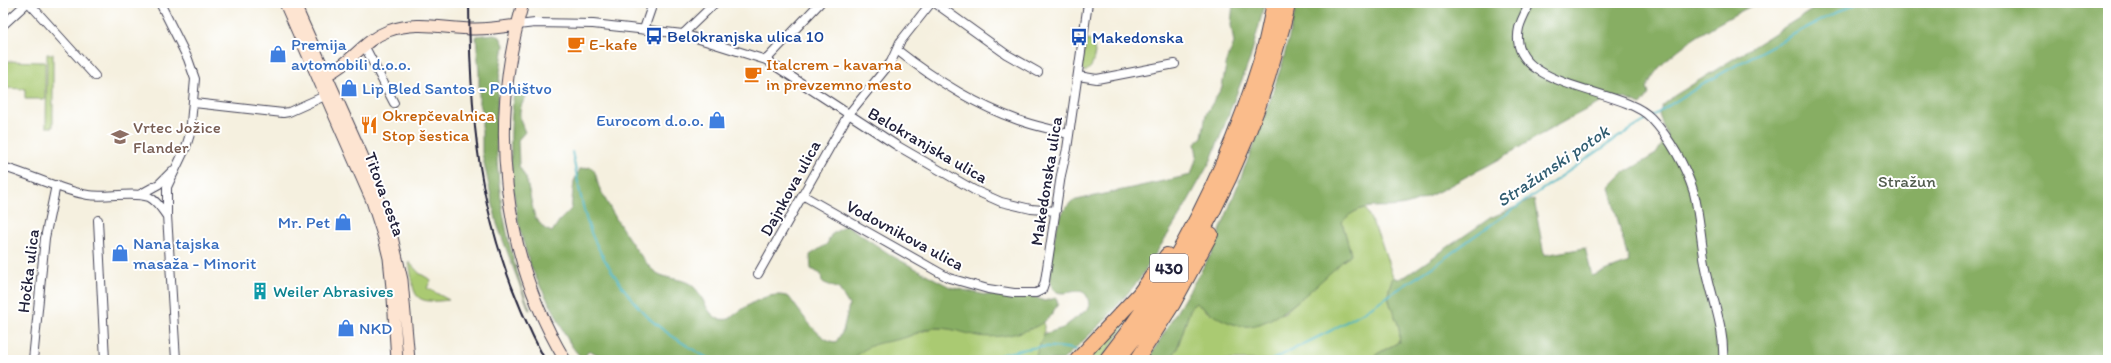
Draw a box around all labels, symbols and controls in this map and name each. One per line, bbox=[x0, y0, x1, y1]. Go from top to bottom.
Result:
bus stop icon: Belokranjska ulica 10 bbox=[644, 26, 664, 46]
place label: Belokranjska ulica 10 bbox=[667, 26, 824, 46]
bus stop icon: Makedonska bbox=[1069, 27, 1089, 47]
place label: Makedonska bbox=[1092, 27, 1184, 47]
place label: Premija avtomobili d.o.o. bbox=[291, 34, 411, 74]
cafe icon: E-kafe bbox=[566, 34, 586, 54]
place label: E-kafe bbox=[589, 34, 637, 54]
shop icon: Premija avtomobili d.o.o. bbox=[268, 44, 288, 64]
place label: Italcrem - kavarna in prevzemno mesto bbox=[766, 54, 912, 94]
cafe icon: Italcrem - kavarna in prevzemno mesto bbox=[743, 64, 763, 84]
shop icon: Lip Bled Santos - Pohištvo bbox=[339, 78, 359, 98]
place label: Lip Bled Santos - Pohištvo bbox=[362, 78, 552, 98]
street label: Belokranjska ulica bbox=[865, 103, 992, 187]
place label: Okrepčevalnica Stop šestica bbox=[382, 105, 495, 145]
place label: Eurocom d.o.o. bbox=[596, 110, 704, 130]
shop icon: Eurocom d.o.o. bbox=[707, 110, 727, 130]
restaurant icon: Okrepčevalnica Stop šestica bbox=[359, 115, 379, 135]
street label: Makedonska ulica bbox=[1026, 115, 1066, 247]
place label: Vrtec Jožice Flander bbox=[133, 117, 221, 157]
water label: Stražunski potok bbox=[1493, 119, 1615, 212]
school or university icon: Vrtec Jožice Flander bbox=[110, 127, 130, 147]
street label: Dajnkova ulica bbox=[755, 136, 825, 240]
street label: Titova cesta bbox=[361, 149, 409, 239]
park label: Stražun bbox=[1878, 171, 1936, 191]
street label: Vodovnikova ulica bbox=[843, 196, 967, 274]
place label: Mr. Pet bbox=[278, 212, 331, 232]
shop icon: Mr. Pet bbox=[333, 212, 353, 232]
street label: Hočka ulica bbox=[13, 228, 43, 314]
place label: Nana tajska masaža - Minorit bbox=[133, 233, 256, 273]
shop icon: Nana tajska masaža - Minorit bbox=[110, 243, 130, 263]
road number: 430 bbox=[1150, 254, 1188, 282]
building icon: Weiler Abrasives bbox=[250, 281, 270, 301]
place label: Weiler Abrasives bbox=[273, 281, 394, 301]
shop icon: NKD bbox=[336, 318, 356, 338]
place label: NKD bbox=[359, 318, 392, 338]

